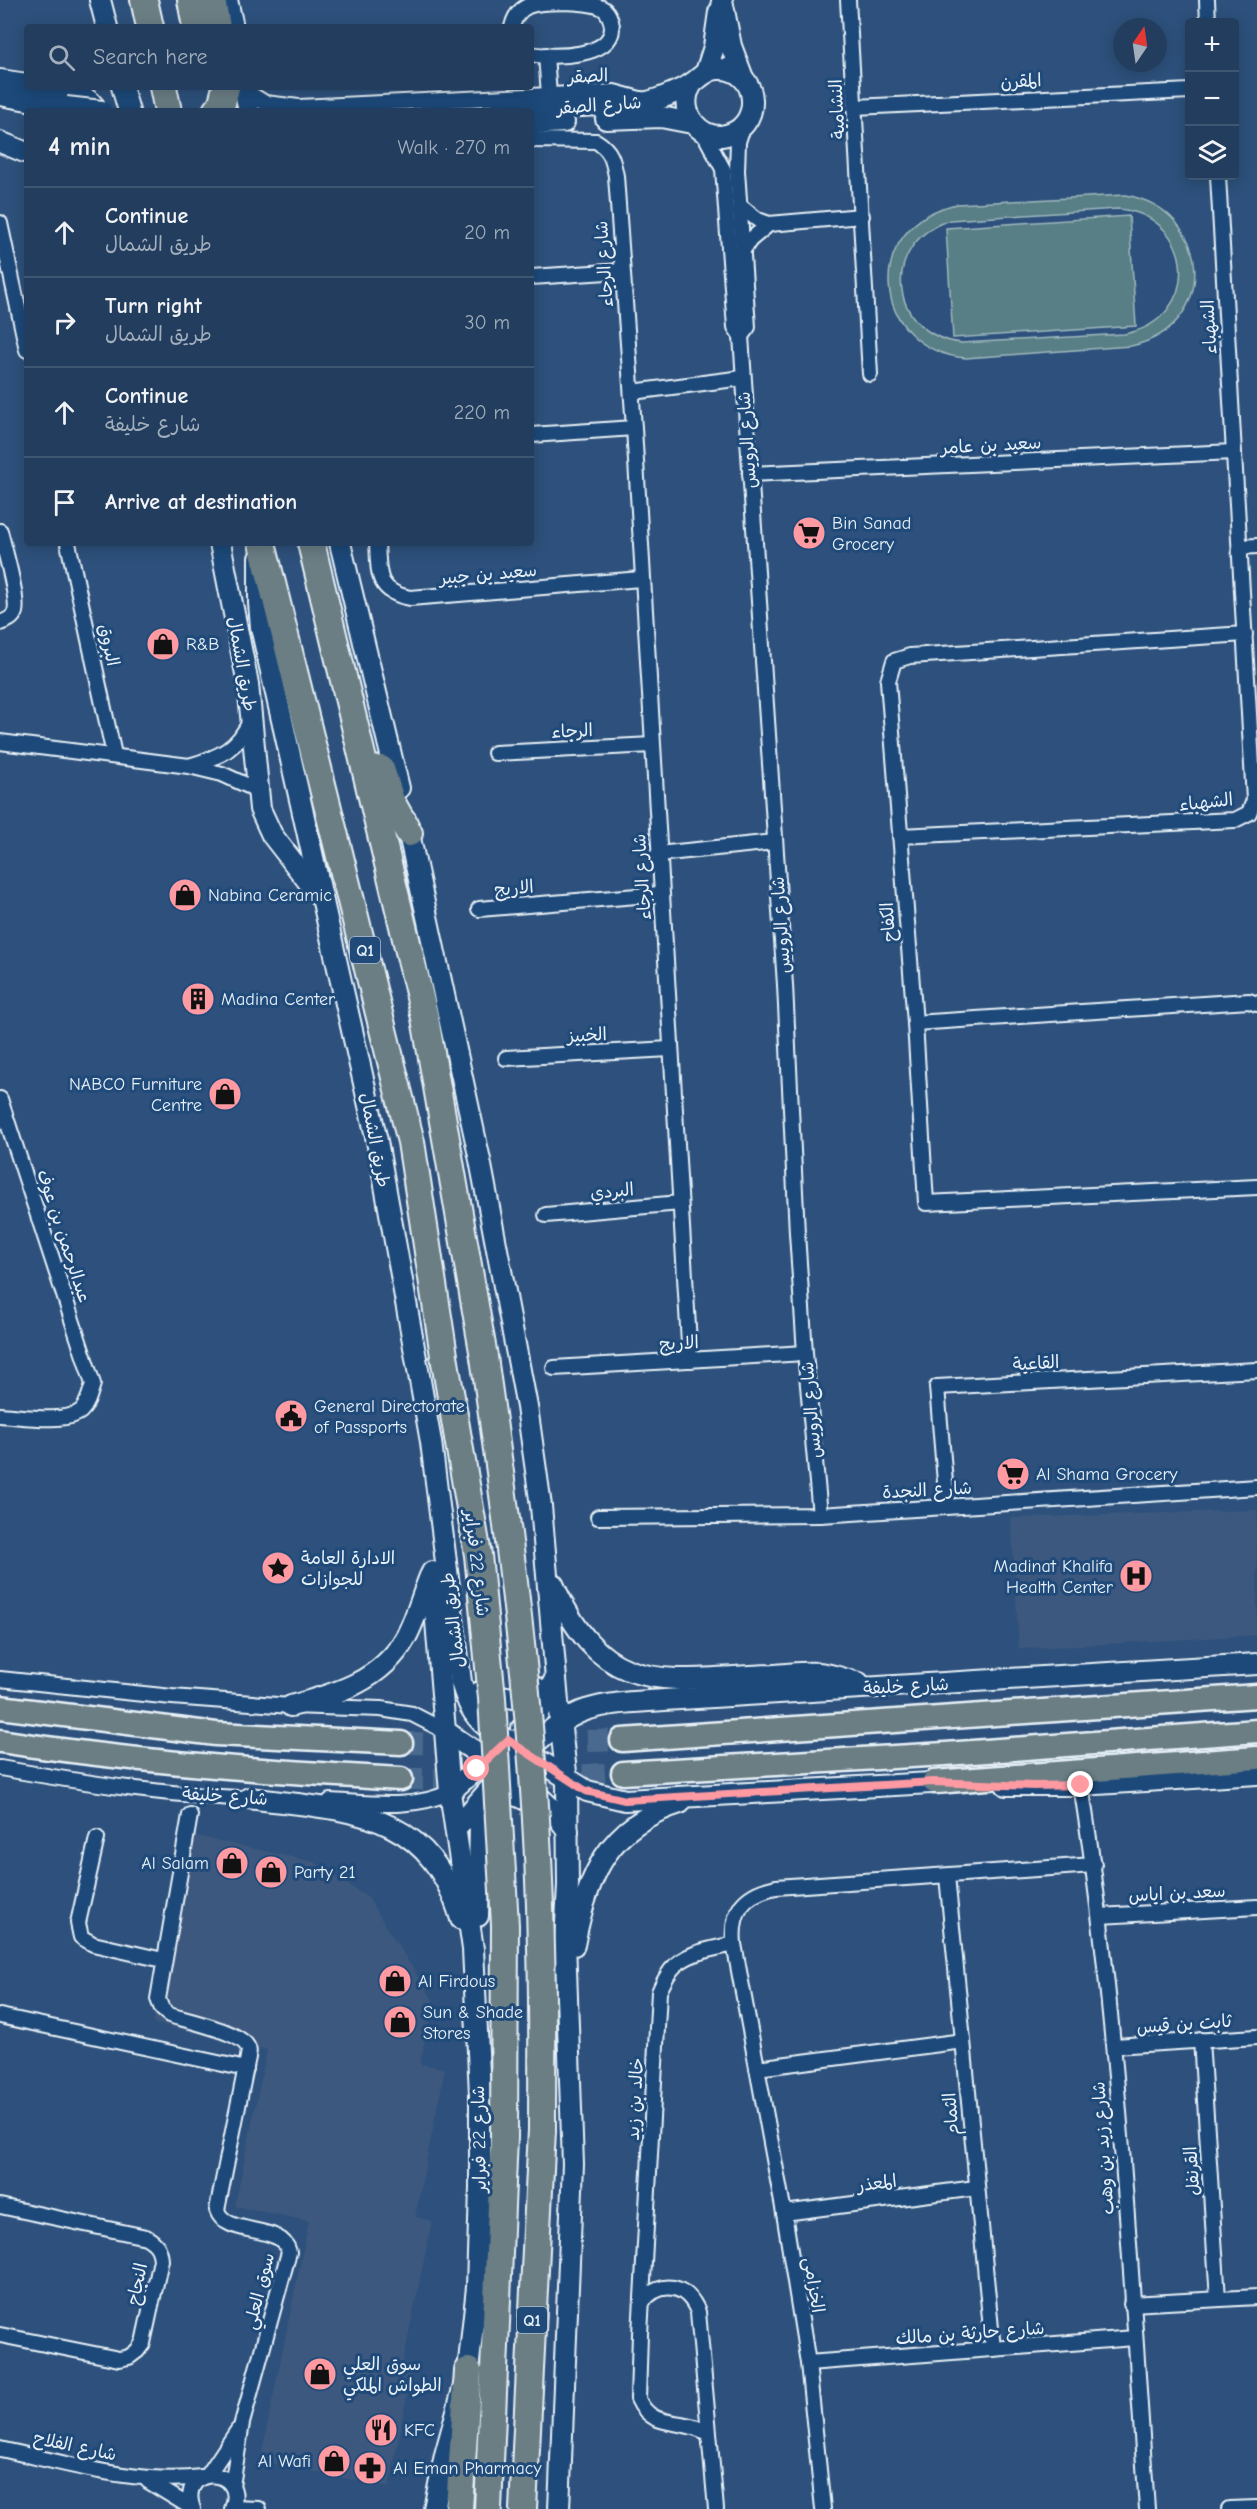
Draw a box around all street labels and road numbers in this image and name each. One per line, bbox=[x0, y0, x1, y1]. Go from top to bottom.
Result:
street label: الصقر bbox=[566, 65, 609, 88]
street label: المقرن bbox=[1000, 70, 1042, 93]
street label: النشامية bbox=[825, 78, 850, 139]
street label: شارع الصقر bbox=[554, 92, 642, 120]
street label: شارع الرجاء bbox=[591, 220, 619, 308]
street label: الشهباء bbox=[1198, 299, 1221, 355]
street label: شارع الرويس bbox=[734, 391, 762, 489]
street label: سعيد بن عامر bbox=[938, 432, 1042, 459]
street label: سعيد بن جبير bbox=[436, 560, 538, 589]
street label: طريق الشمال bbox=[223, 615, 260, 713]
street label: البروق bbox=[94, 622, 123, 668]
street label: الرجاء bbox=[551, 720, 593, 743]
street label: الشهباء bbox=[1178, 789, 1234, 816]
street label: شارع الرجاء bbox=[629, 833, 657, 921]
street label: الاريج bbox=[493, 876, 535, 902]
street label: شارع الرويس bbox=[768, 876, 796, 974]
street label: الكفاح bbox=[877, 901, 901, 943]
road number: Q1 bbox=[350, 937, 380, 963]
street label: الخبيز bbox=[565, 1024, 607, 1047]
street label: طريق الشمال bbox=[355, 1091, 394, 1189]
street label: عبدالرحمن بن عوف bbox=[32, 1167, 95, 1305]
street label: البردي bbox=[589, 1179, 635, 1206]
street label: الاريج bbox=[659, 1332, 699, 1356]
street label: القاعية bbox=[1012, 1352, 1060, 1375]
street label: شارع الرويس bbox=[797, 1361, 827, 1459]
street label: شارع النجدة bbox=[882, 1478, 973, 1504]
street label: شارع 22 فبراير bbox=[458, 1507, 493, 1618]
street label: طريق الشمال bbox=[437, 1571, 470, 1669]
street label: شارع خليفة bbox=[863, 1674, 949, 1700]
street label: شارع خليفة bbox=[181, 1783, 269, 1811]
street label: سعد بن اياس bbox=[1128, 1880, 1226, 1907]
street label: ثابت بن قيس bbox=[1136, 2011, 1233, 2038]
street label: خالد بن زيد bbox=[623, 2057, 648, 2141]
street label: شارع زيد بن وهب bbox=[1088, 2081, 1120, 2215]
street label: شارع 22 فبراير bbox=[468, 2085, 492, 2195]
street label: الثمام bbox=[939, 2091, 967, 2136]
street label: القرنفل bbox=[1180, 2145, 1205, 2196]
street label: المعذر bbox=[854, 2171, 898, 2197]
street label: سوق العلي bbox=[240, 2251, 284, 2333]
street label: الخزامى bbox=[799, 2256, 828, 2314]
street label: النجاح bbox=[123, 2261, 153, 2307]
road number: Q1 bbox=[517, 2307, 547, 2333]
street label: شارع حارثة بن مالك bbox=[895, 2318, 1045, 2350]
street label: شارع الفلاح bbox=[31, 2427, 118, 2467]

